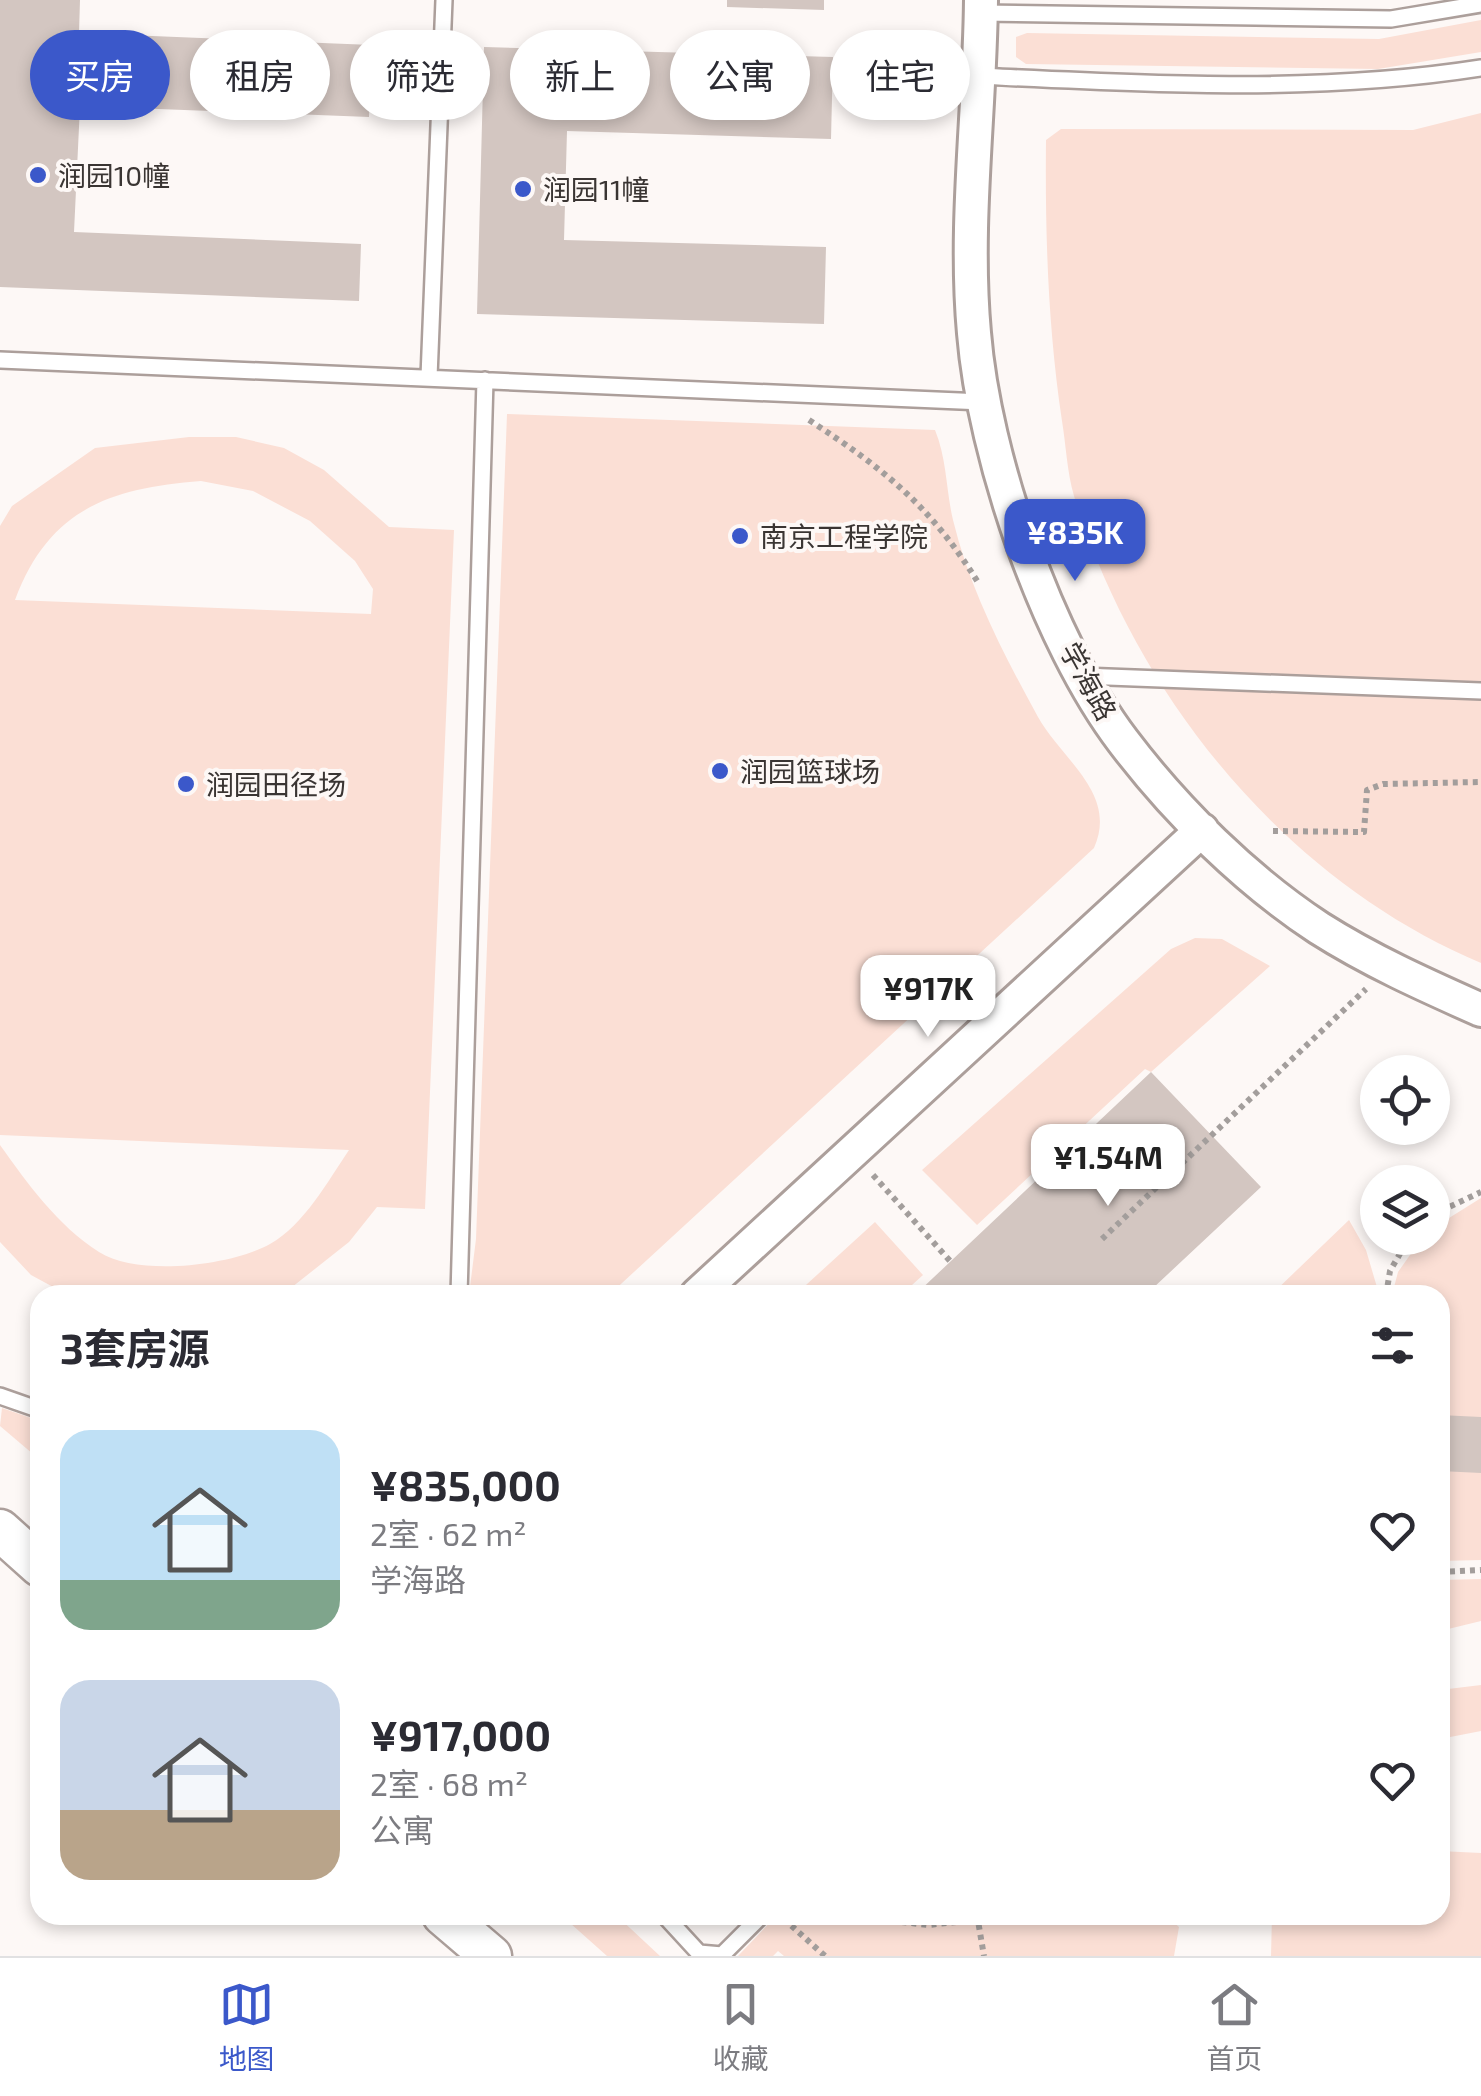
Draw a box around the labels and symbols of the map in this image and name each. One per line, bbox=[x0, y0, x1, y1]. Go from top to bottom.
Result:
place label: 润园10幢 bbox=[58, 158, 170, 192]
marker: 润园10幢 bbox=[27, 164, 49, 186]
place label: 润园11幢 bbox=[543, 172, 649, 206]
marker: 润园11幢 bbox=[512, 178, 534, 200]
pin: ¥835K bbox=[1005, 499, 1145, 584]
place label: 南京工程学院 bbox=[760, 519, 928, 553]
marker: 南京工程学院 bbox=[729, 525, 751, 547]
street label: 学海路 bbox=[1054, 636, 1124, 726]
place label: 润园篮球场 bbox=[740, 754, 880, 788]
marker: 润园篮球场 bbox=[709, 760, 731, 782]
place label: 润园田径场 bbox=[206, 767, 346, 801]
marker: 润园田径场 bbox=[175, 773, 197, 795]
pin: ¥917K bbox=[858, 955, 998, 1040]
pin: ¥1.54M bbox=[1027, 1124, 1189, 1209]

